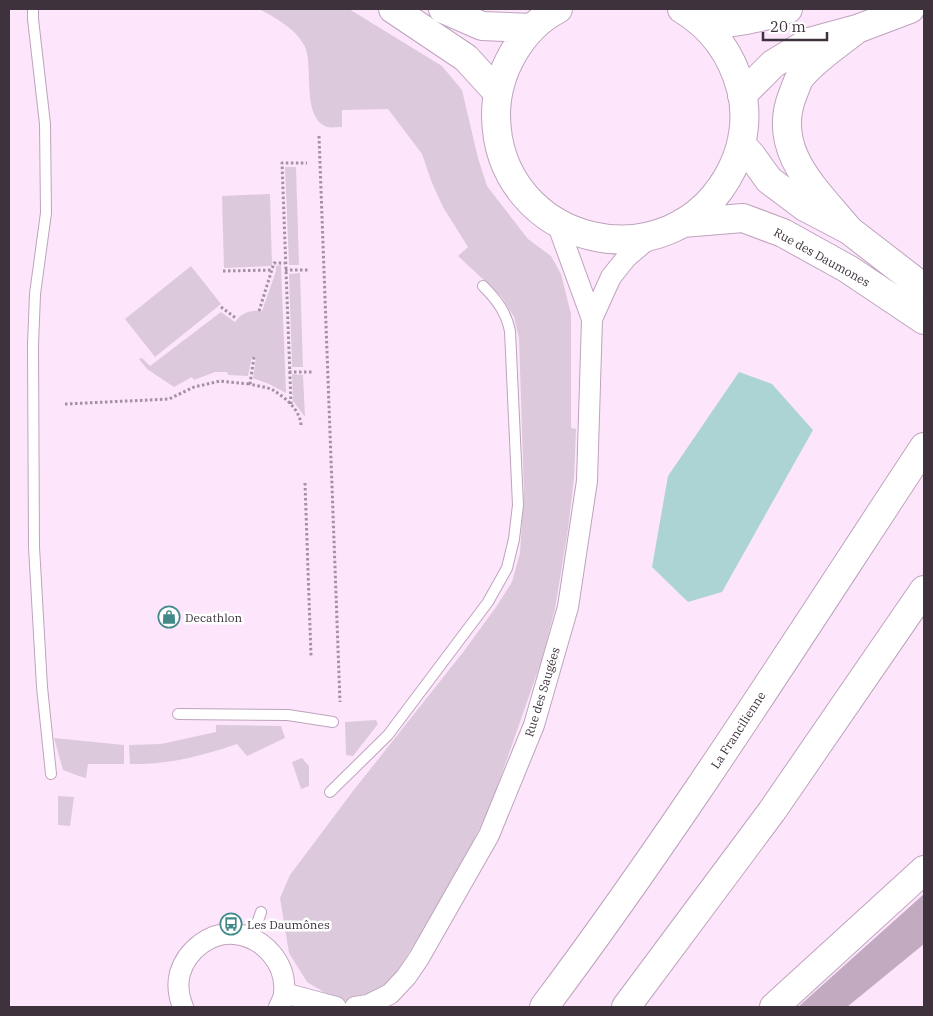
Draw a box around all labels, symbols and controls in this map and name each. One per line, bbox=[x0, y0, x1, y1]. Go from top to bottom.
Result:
scale bar bbox=[763, 10, 827, 42]
text: 20 m bbox=[770, 17, 806, 36]
street label: Rue des Daumones bbox=[771, 224, 873, 290]
shop icon: Decathlon bbox=[157, 605, 181, 629]
place label: Decathlon bbox=[185, 610, 243, 625]
street label: Rue des Saugées bbox=[521, 645, 563, 739]
street label: La Francilienne bbox=[708, 689, 768, 771]
bus stop icon: Les Daumônes bbox=[219, 912, 243, 936]
place label: Les Daumônes bbox=[247, 917, 330, 932]

